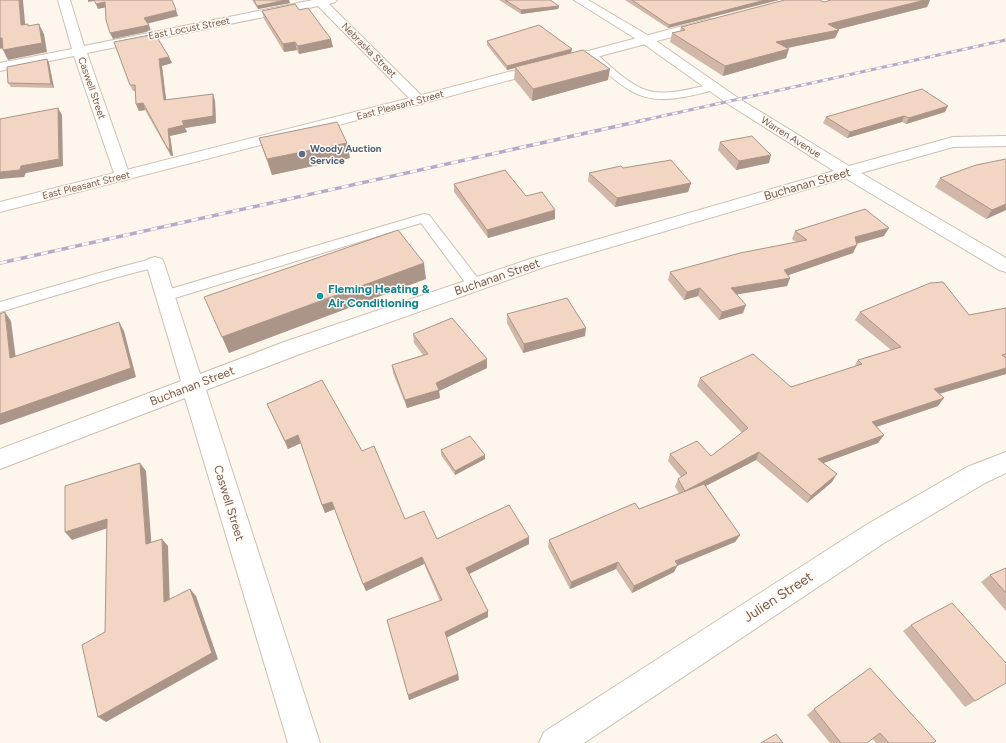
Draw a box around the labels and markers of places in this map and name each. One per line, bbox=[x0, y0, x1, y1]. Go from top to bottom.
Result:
place label: Woody Auction Service bbox=[310, 142, 382, 167]
marker: Woody Auction Service bbox=[297, 149, 307, 159]
place label: Fleming Heating & Air Conditioning bbox=[328, 282, 430, 310]
marker: Fleming Heating & Air Conditioning bbox=[315, 291, 325, 301]

